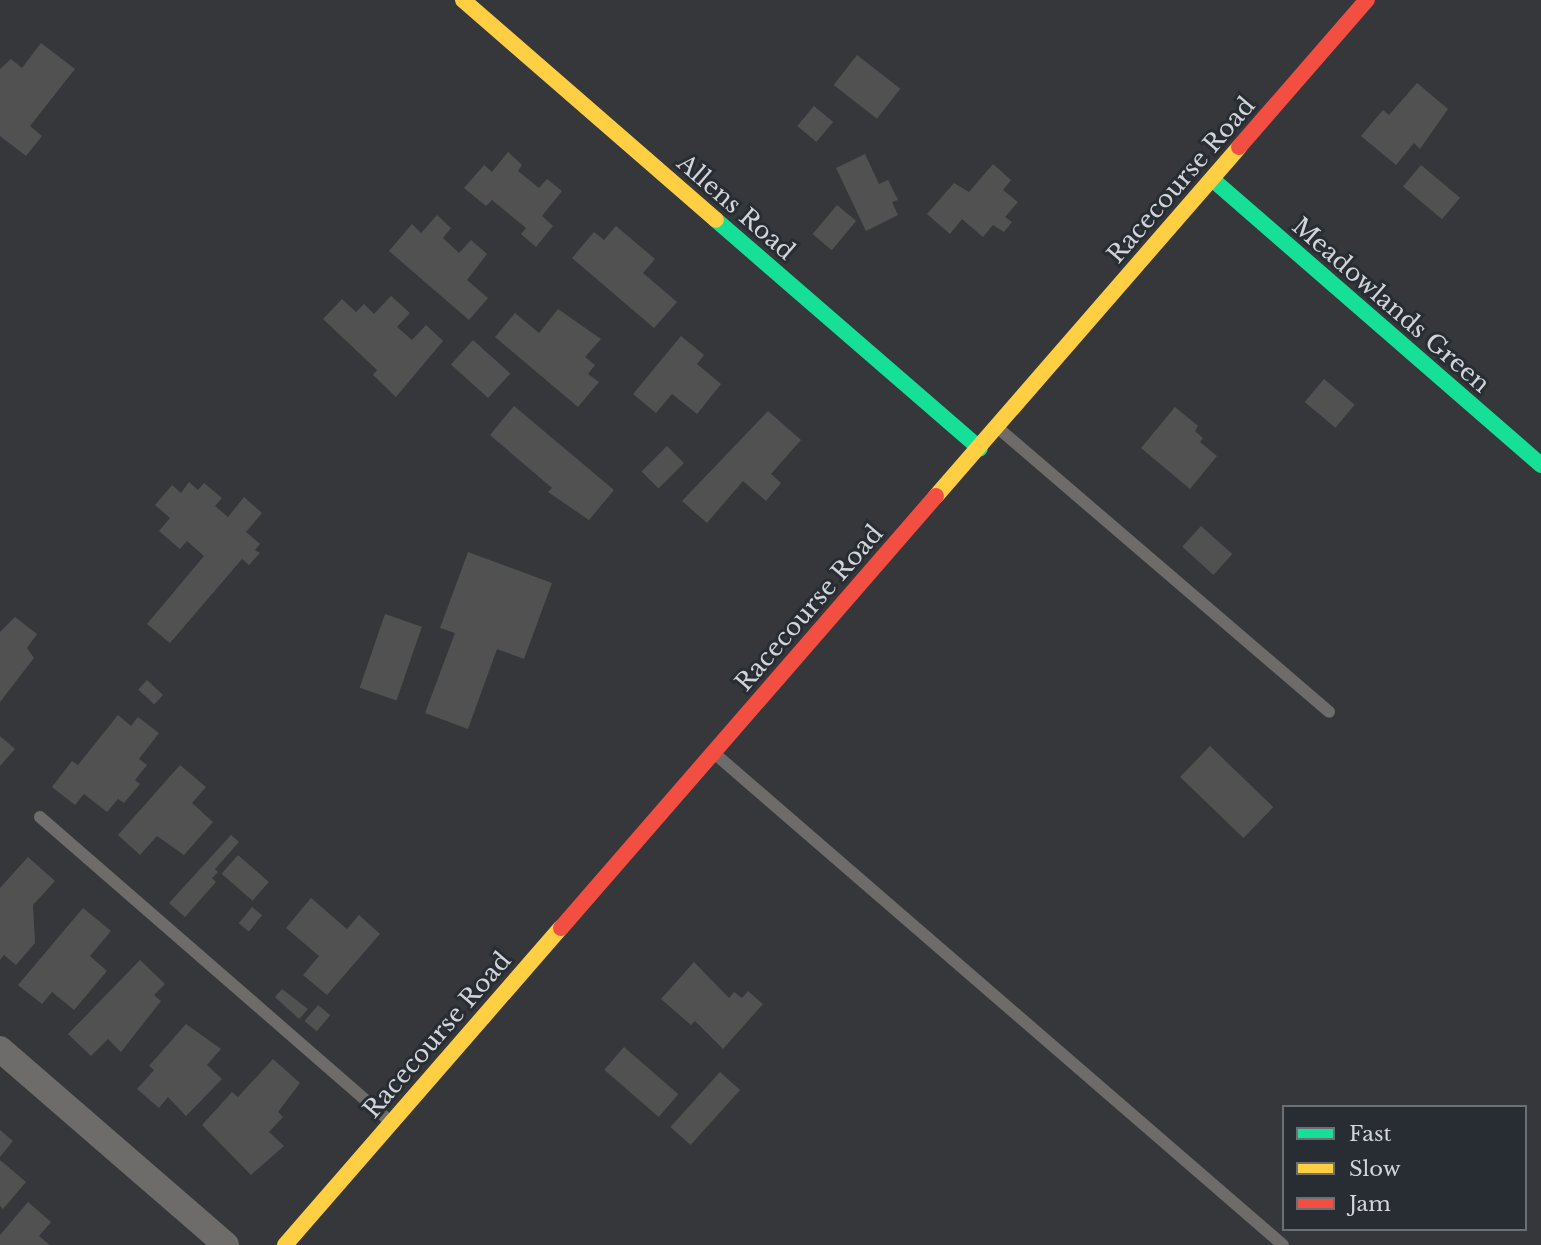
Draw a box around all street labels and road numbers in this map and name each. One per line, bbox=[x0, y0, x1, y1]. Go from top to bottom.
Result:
street label: Racecourse Road bbox=[1101, 91, 1261, 269]
street label: Allens Road bbox=[671, 148, 801, 266]
street label: Meadowlands Green bbox=[1286, 211, 1496, 399]
street label: Racecourse Road bbox=[729, 519, 889, 697]
street label: Racecourse Road bbox=[357, 946, 517, 1124]

